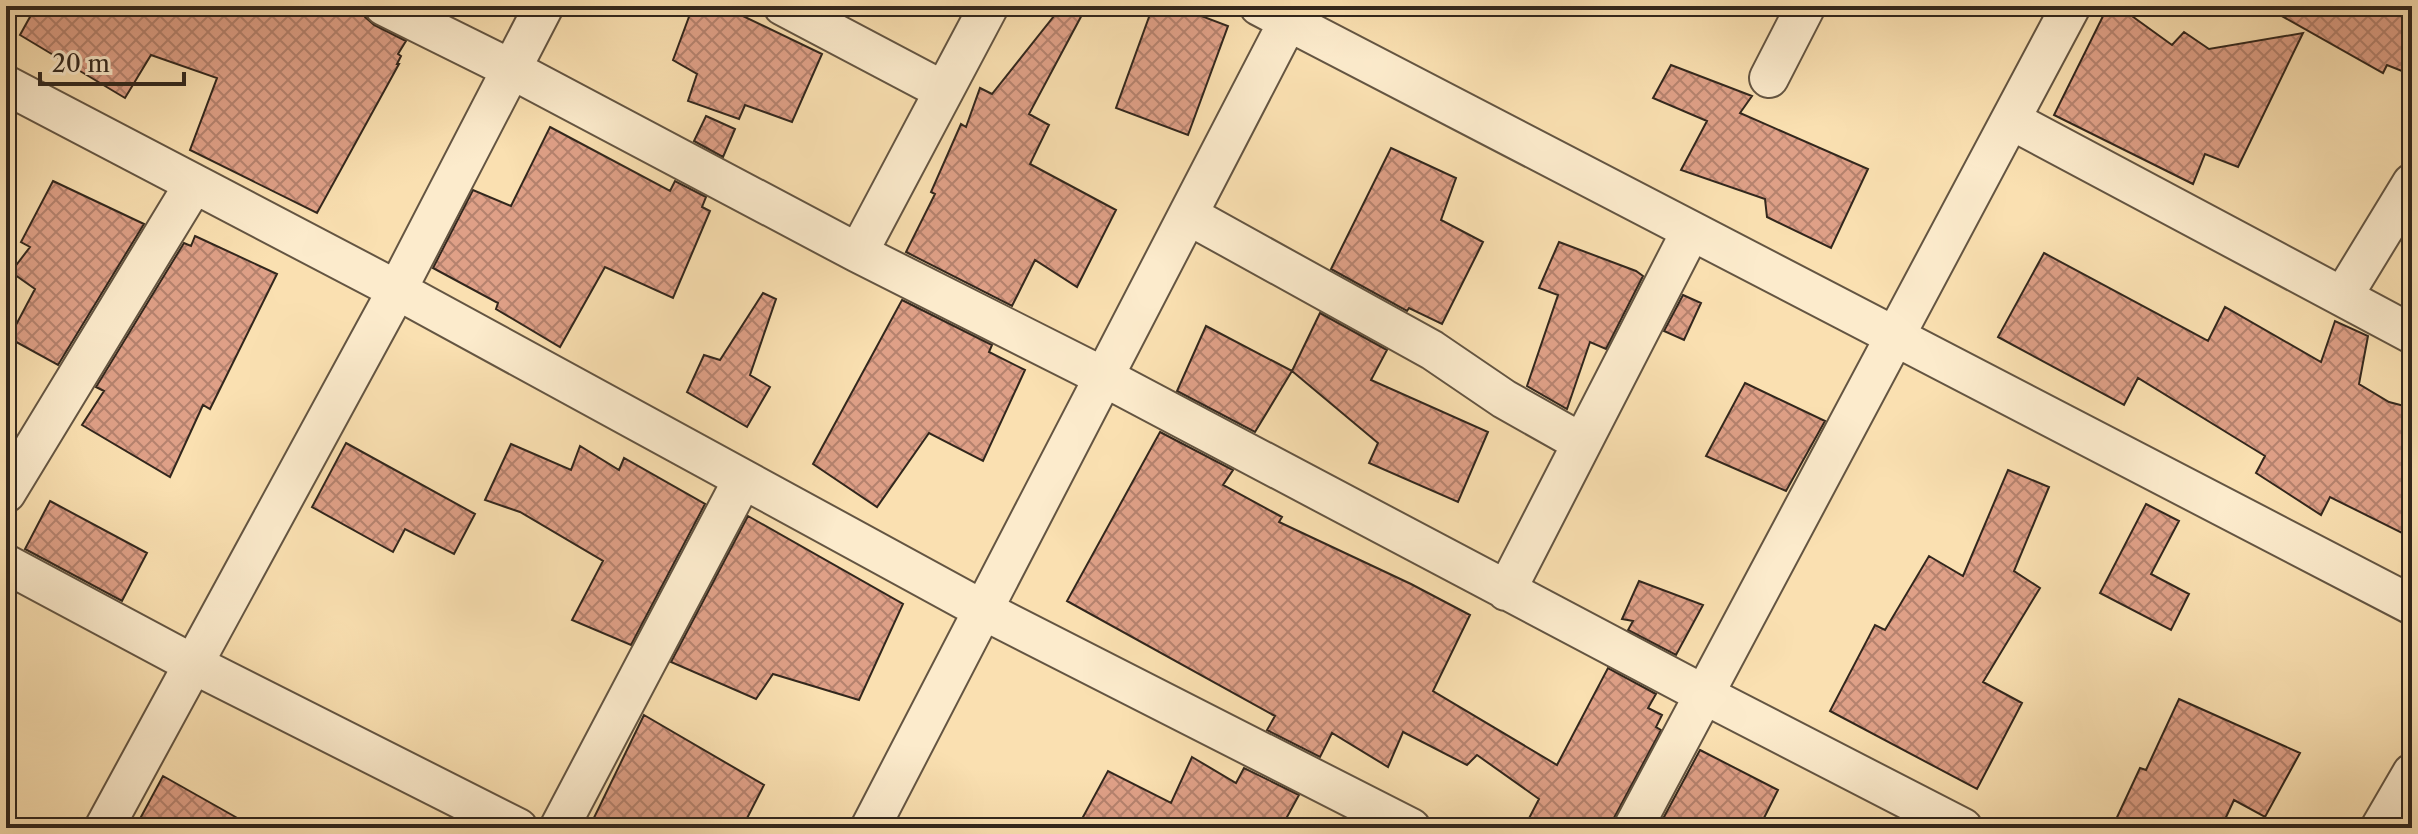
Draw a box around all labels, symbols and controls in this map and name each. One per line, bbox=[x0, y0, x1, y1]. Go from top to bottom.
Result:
scale bar bbox=[40, 36, 184, 86]
text: 20 m bbox=[52, 49, 110, 78]

